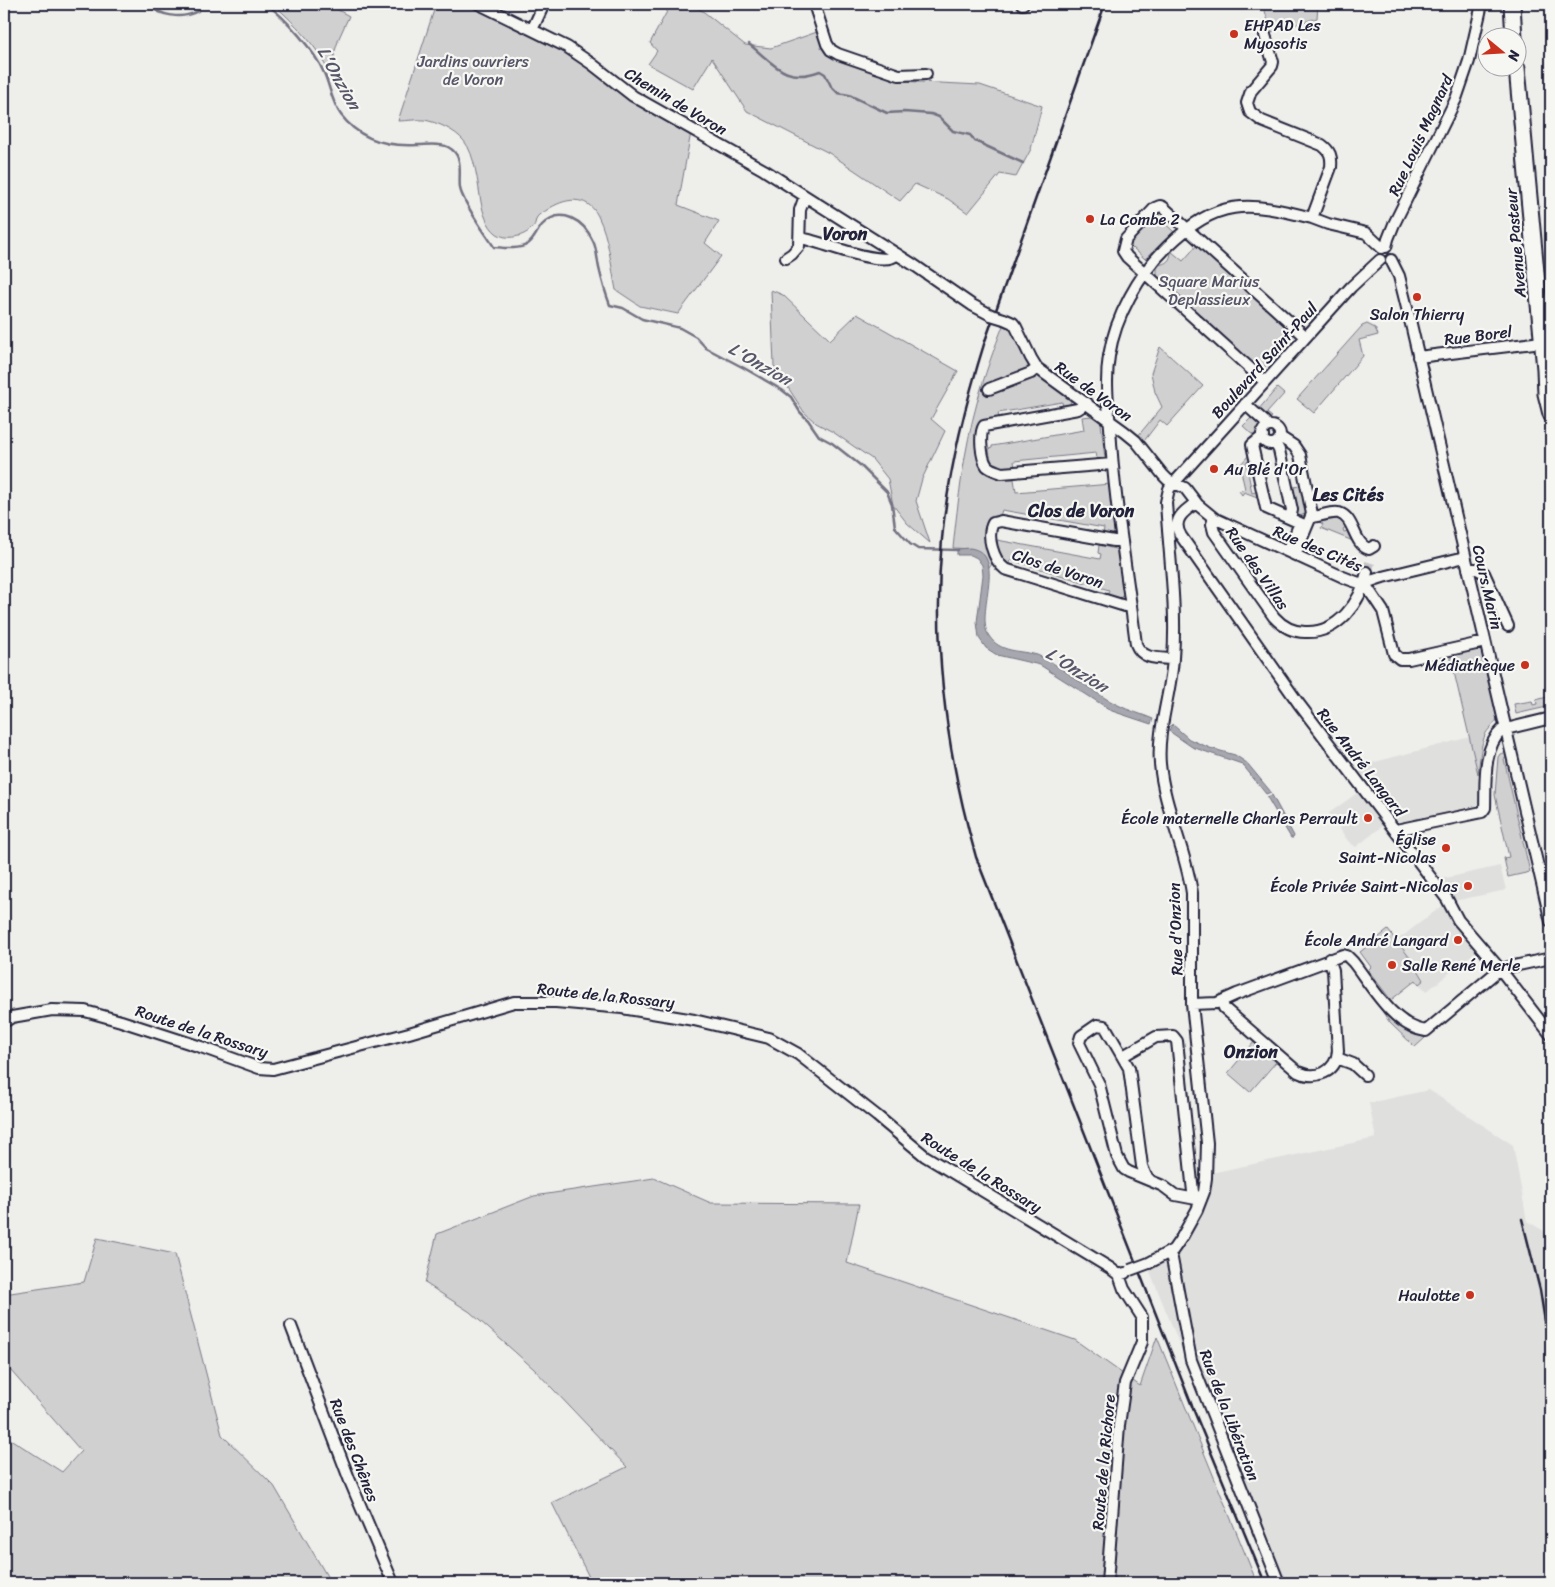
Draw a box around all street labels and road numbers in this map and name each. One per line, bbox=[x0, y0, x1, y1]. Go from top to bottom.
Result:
street label: Chemin de Voron bbox=[619, 59, 733, 144]
street label: Rue Louis Magnard bbox=[1380, 68, 1462, 201]
street label: Avenue Pasteur bbox=[1496, 186, 1535, 300]
street label: Boulevard Saint-Paul bbox=[1204, 295, 1325, 425]
street label: Rue Borel bbox=[1442, 317, 1514, 354]
street label: Rue de Voron bbox=[1049, 353, 1139, 430]
street label: Rue des Cités bbox=[1269, 517, 1368, 581]
street label: Rue des Villas bbox=[1218, 520, 1298, 617]
street label: Clos de Voron bbox=[1008, 540, 1108, 597]
street label: Cours Marin bbox=[1464, 542, 1511, 633]
street label: Rue André Langard bbox=[1309, 701, 1415, 825]
street label: Rue d'Onzion bbox=[1159, 882, 1192, 976]
street label: Route de la Rossary bbox=[536, 974, 677, 1017]
street label: Route de la Rossary bbox=[132, 996, 273, 1067]
street label: Route de la Rossary bbox=[915, 1124, 1049, 1222]
street label: Rue de la Libération bbox=[1191, 1345, 1268, 1486]
street label: Route de la Richore bbox=[1083, 1393, 1124, 1531]
street label: Rue des Chênes bbox=[321, 1394, 388, 1507]

